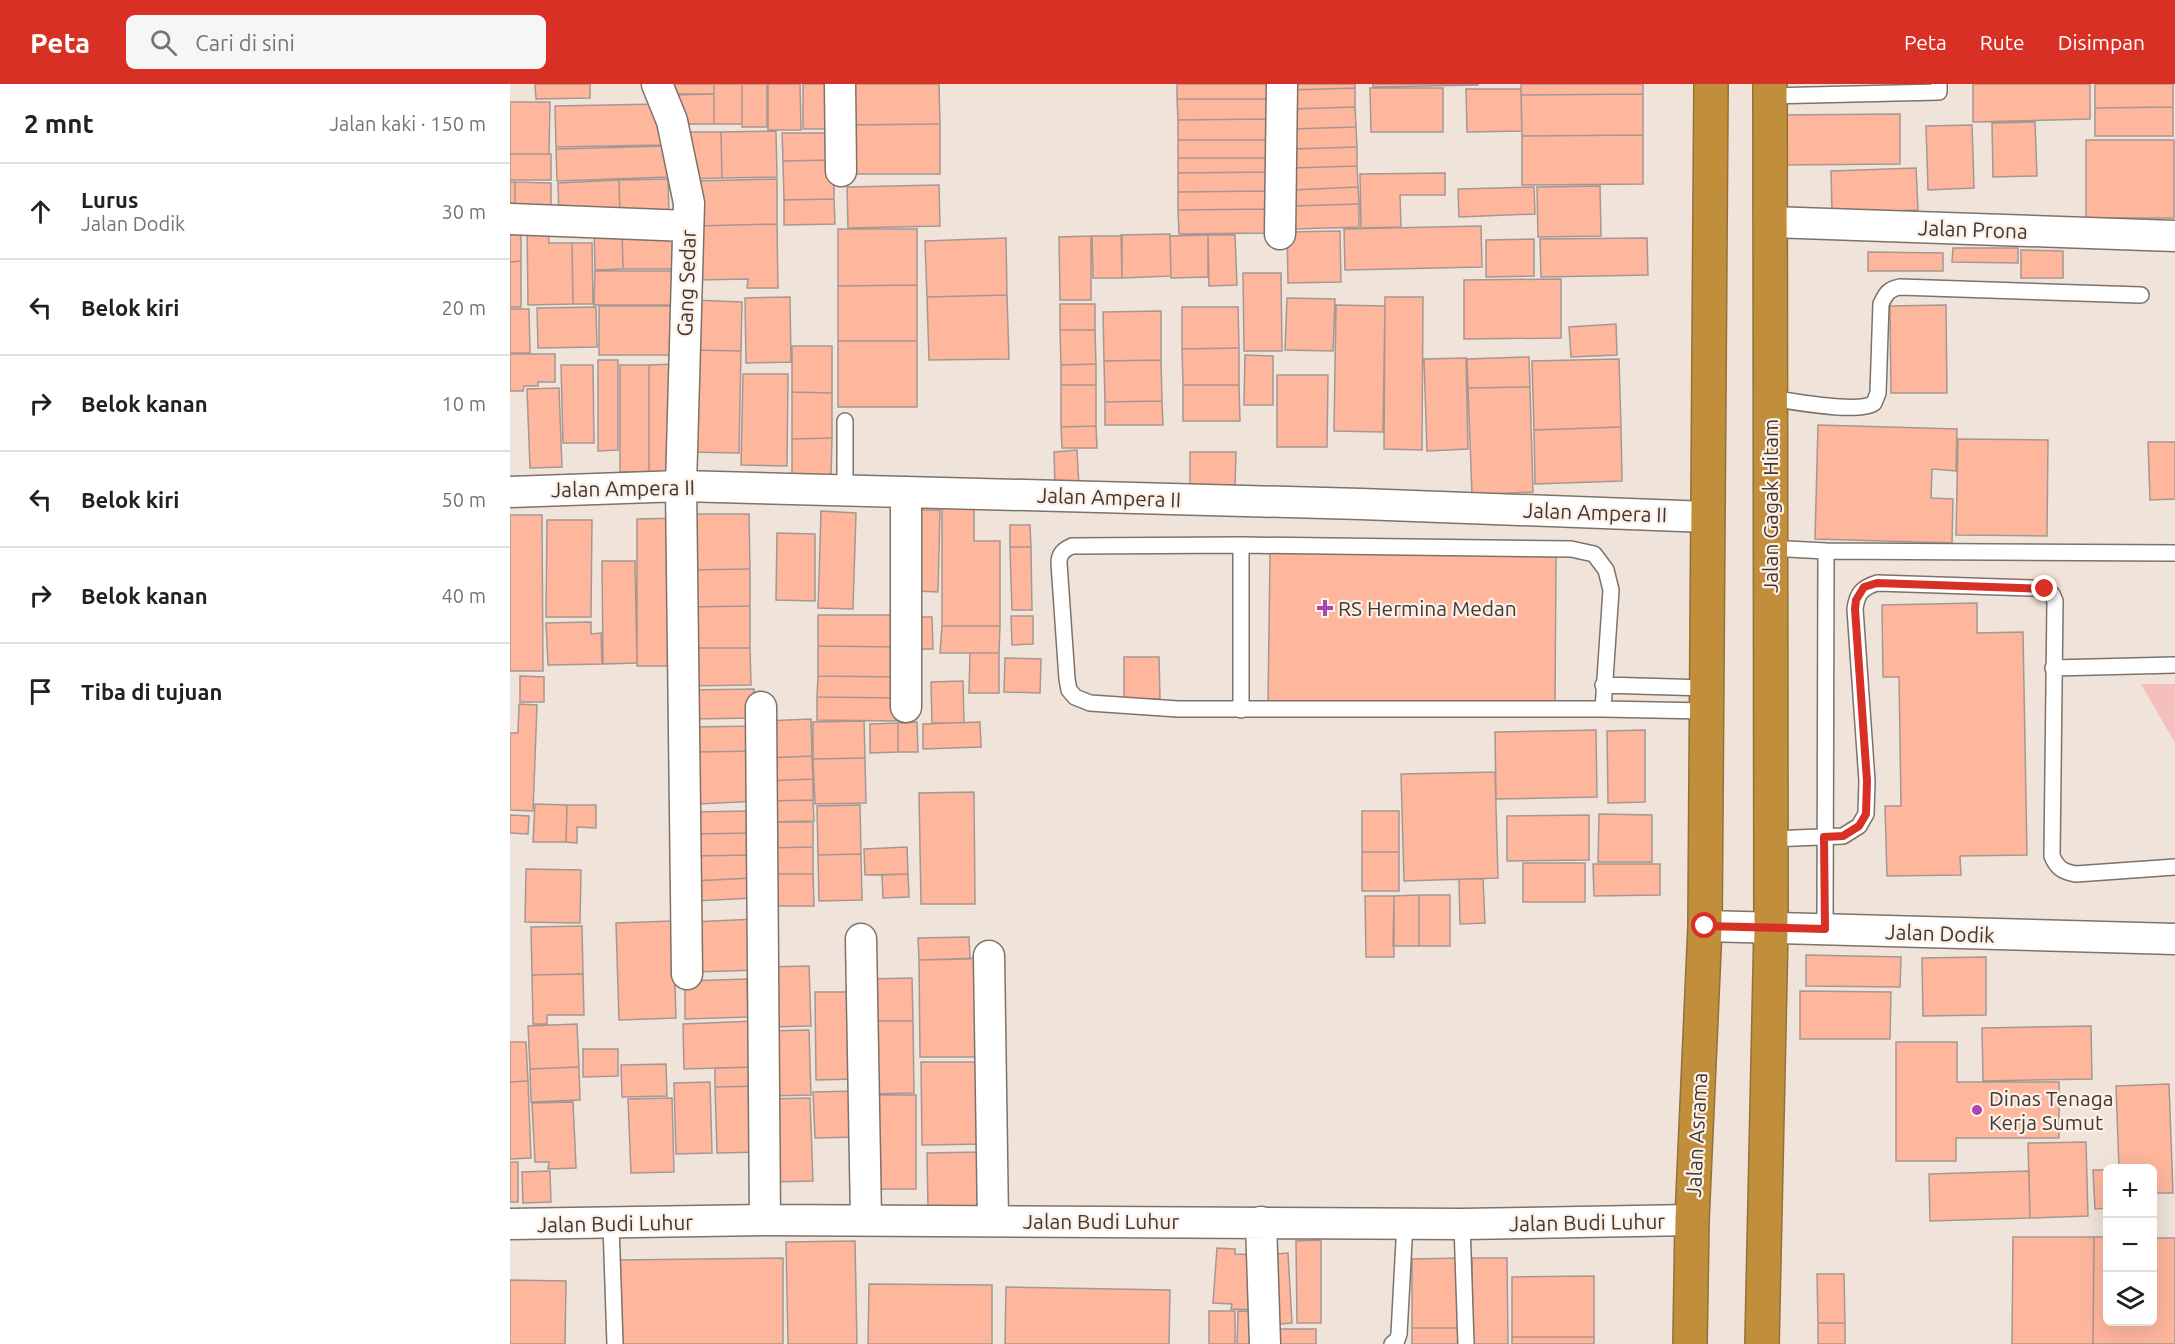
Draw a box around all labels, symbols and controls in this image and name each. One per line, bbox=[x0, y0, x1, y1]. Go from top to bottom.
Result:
search box bbox=[126, 15, 546, 69]
icon: search bbox=[147, 26, 180, 59]
text: Peta bbox=[30, 27, 90, 58]
text: Cari di sini bbox=[195, 30, 295, 55]
text: Peta bbox=[1904, 30, 1947, 54]
text: Rute bbox=[1980, 30, 2025, 54]
text: Disimpan bbox=[2058, 30, 2145, 54]
text: 2 mnt bbox=[24, 109, 94, 138]
text: Jalan kaki · 150 m bbox=[329, 112, 486, 135]
text: Lurus bbox=[81, 187, 138, 212]
icon: ahead bbox=[24, 195, 57, 228]
text: 30 m bbox=[442, 200, 486, 223]
text: Jalan Dodik bbox=[81, 212, 185, 235]
street label: Jalan Prona bbox=[1918, 215, 2028, 243]
street label: Gang Sedar bbox=[672, 229, 700, 337]
icon: left bbox=[24, 291, 57, 324]
text: Belok kiri bbox=[81, 295, 179, 320]
text: 20 m bbox=[442, 296, 486, 319]
icon: right bbox=[24, 387, 57, 420]
text: Belok kanan bbox=[81, 391, 208, 416]
text: 10 m bbox=[442, 392, 486, 415]
street label: Jalan Gagak Hitam bbox=[1758, 419, 1782, 593]
street label: Jalan Ampera II bbox=[551, 475, 695, 501]
street label: Jalan Ampera II bbox=[1037, 482, 1181, 512]
icon: left bbox=[24, 483, 57, 516]
text: Belok kiri bbox=[81, 487, 179, 512]
text: 50 m bbox=[442, 488, 486, 511]
street label: Jalan Ampera II bbox=[1523, 497, 1667, 527]
route end bbox=[2031, 575, 2057, 601]
icon: right bbox=[24, 579, 57, 612]
text: Belok kanan bbox=[81, 583, 208, 608]
text: 40 m bbox=[442, 584, 486, 607]
place label: RS Hermina Medan bbox=[1338, 596, 1517, 620]
marker: RS Hermina Medan bbox=[1316, 599, 1334, 617]
icon: arrive bbox=[24, 675, 57, 708]
text: Tiba di tujuan bbox=[81, 679, 222, 704]
route start bbox=[1691, 912, 1717, 938]
street label: Jalan Dodik bbox=[1885, 919, 1995, 947]
street label: Jalan Asrama bbox=[1681, 1072, 1711, 1198]
place label: Dinas Tenaga Kerja Sumut bbox=[1989, 1086, 2114, 1134]
marker: Dinas Tenaga Kerja Sumut bbox=[1970, 1103, 1984, 1117]
map controls bbox=[2103, 1164, 2157, 1326]
button: + bbox=[2103, 1164, 2157, 1218]
street label: Jalan Budi Luhur bbox=[1023, 1209, 1179, 1233]
street label: Jalan Budi Luhur bbox=[1509, 1209, 1665, 1235]
street label: Jalan Budi Luhur bbox=[537, 1210, 693, 1236]
button: − bbox=[2103, 1218, 2157, 1272]
button: layers bbox=[2103, 1272, 2157, 1326]

